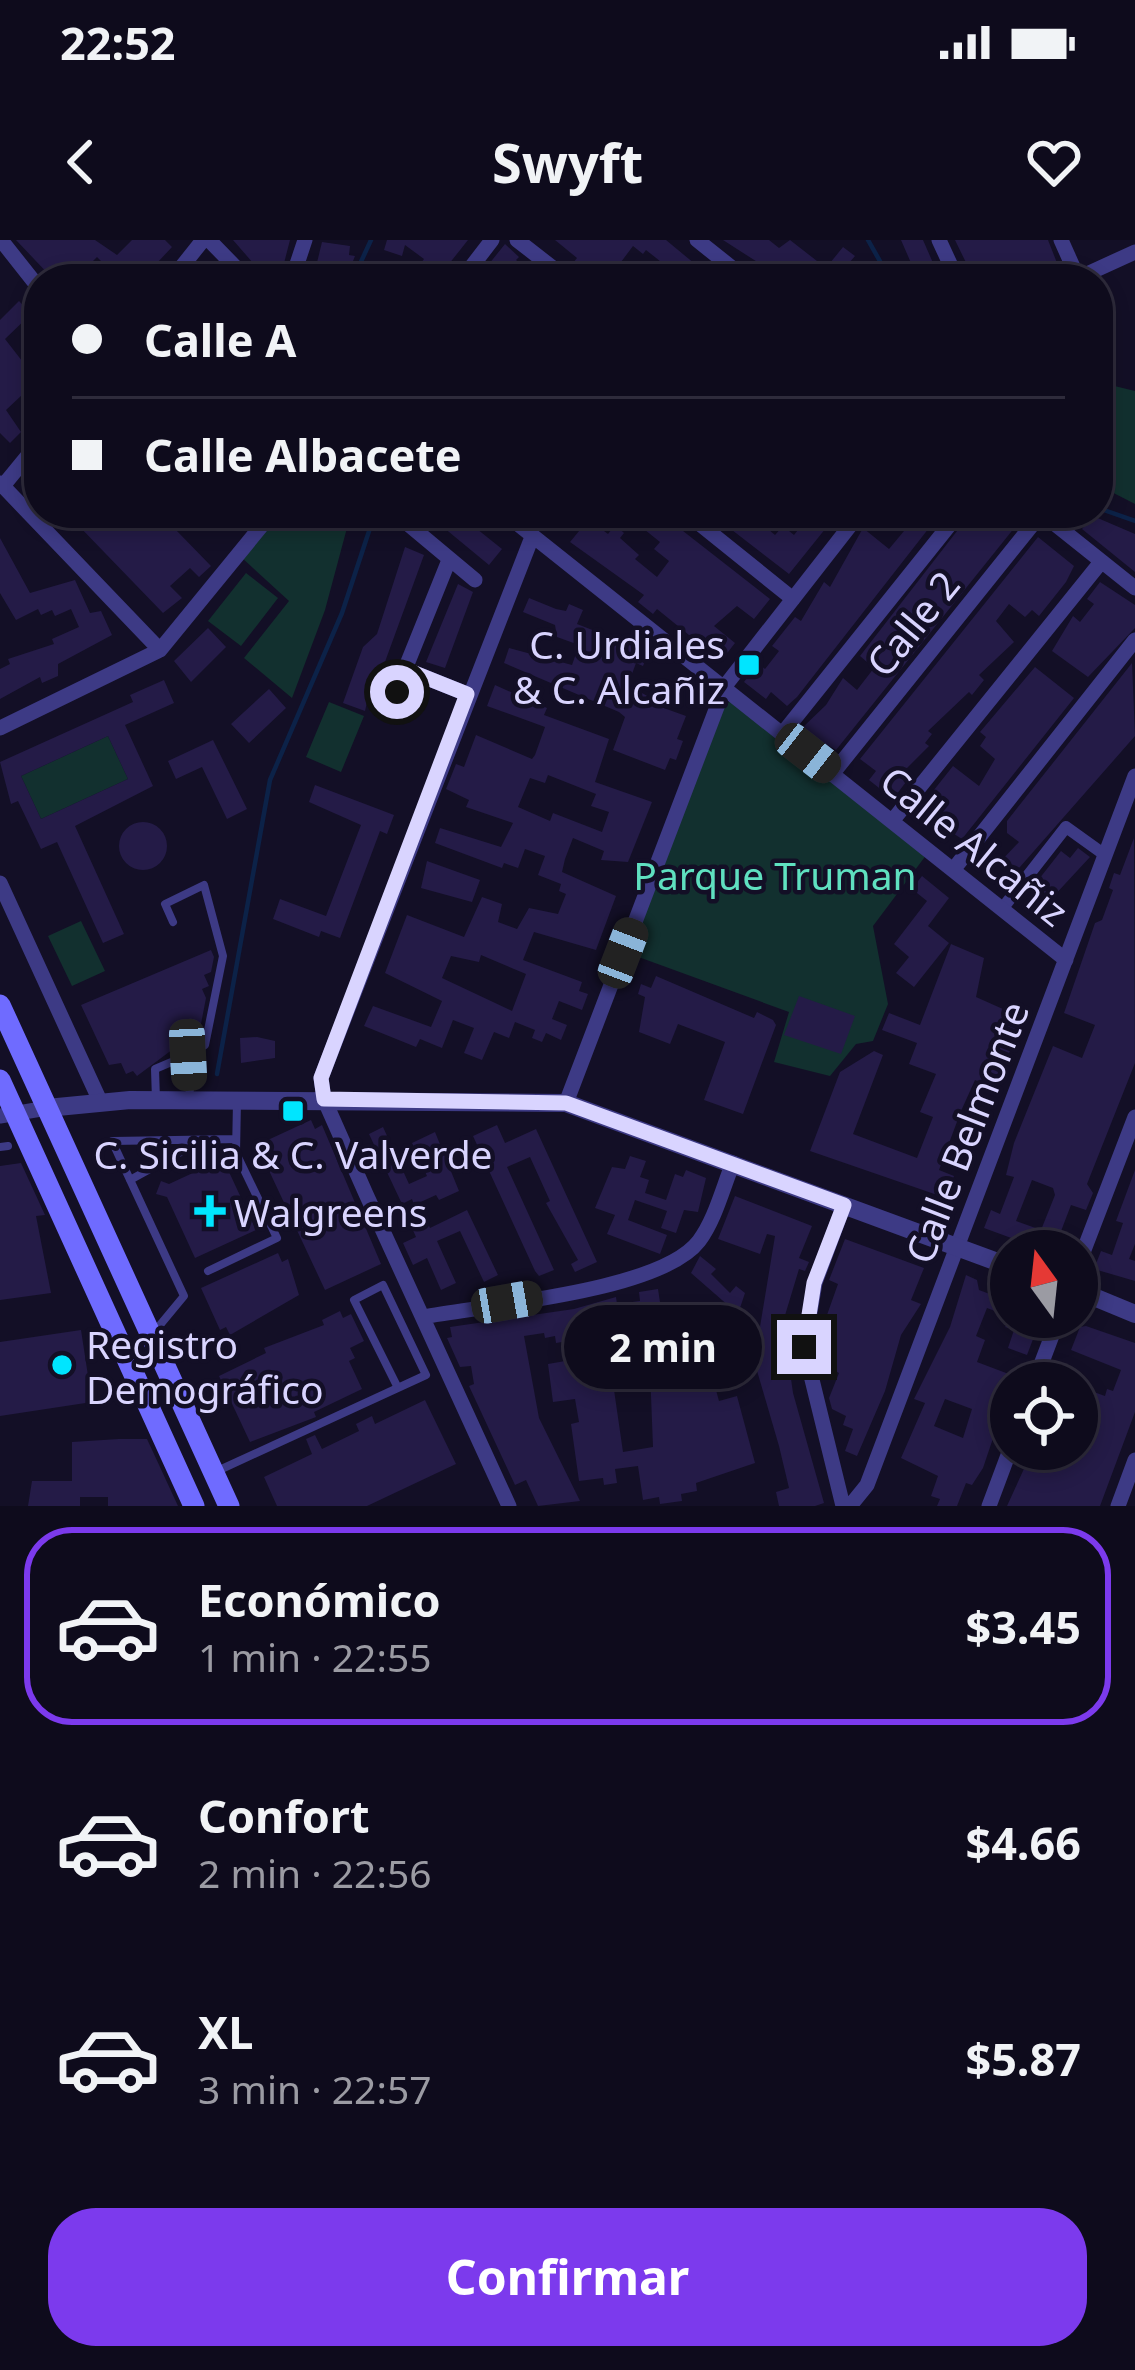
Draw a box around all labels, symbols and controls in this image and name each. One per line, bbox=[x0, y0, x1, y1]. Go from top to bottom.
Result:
text: 22:52 bbox=[60, 12, 176, 73]
text: Swyft bbox=[492, 125, 643, 199]
icon: back bbox=[48, 129, 114, 195]
icon: heart bbox=[1021, 129, 1087, 195]
text: Calle A bbox=[144, 309, 296, 370]
text: Calle Albacete bbox=[144, 424, 462, 485]
street label: Calle 2 bbox=[853, 559, 971, 687]
place label: C. Urdiales & C. Alcañiz bbox=[513, 617, 725, 715]
marker: C. Urdiales & C. Alcañiz bbox=[736, 652, 762, 678]
route start bbox=[370, 665, 424, 719]
car bbox=[769, 717, 847, 789]
street label: Calle Alcañiz bbox=[870, 753, 1080, 937]
park label: Parque Truman bbox=[633, 848, 917, 901]
car bbox=[593, 913, 653, 993]
street label: Calle Belmonte bbox=[892, 993, 1040, 1271]
car bbox=[168, 1018, 208, 1092]
marker: C. Sicilia & C. Valverde bbox=[280, 1098, 306, 1124]
place label: C. Sicilia & C. Valverde bbox=[93, 1127, 493, 1180]
place label: Walgreens bbox=[234, 1185, 428, 1238]
marker: Walgreens bbox=[197, 1198, 223, 1224]
north arrow bbox=[990, 1230, 1098, 1338]
map controls bbox=[990, 1230, 1098, 1470]
car bbox=[468, 1278, 546, 1326]
callout: 2 min bbox=[564, 1305, 762, 1389]
place label: Registro Demográfico bbox=[86, 1317, 324, 1415]
text: 2 min bbox=[609, 1320, 717, 1373]
route end bbox=[777, 1320, 831, 1374]
marker: Registro Demográfico bbox=[49, 1352, 75, 1378]
button: locate bbox=[990, 1362, 1098, 1470]
text: Económico bbox=[198, 1569, 441, 1630]
icon: car bbox=[54, 1572, 162, 1680]
text: $3.45 bbox=[965, 1596, 1081, 1657]
text: 1 min · 22:55 bbox=[198, 1630, 432, 1683]
text: Confort bbox=[198, 1785, 369, 1846]
icon: car bbox=[54, 1788, 162, 1896]
text: $4.66 bbox=[965, 1812, 1081, 1873]
text: 2 min · 22:56 bbox=[198, 1846, 432, 1899]
text: XL bbox=[198, 2001, 253, 2062]
icon: car bbox=[54, 2004, 162, 2112]
text: $5.87 bbox=[965, 2028, 1081, 2089]
text: 3 min · 22:57 bbox=[198, 2062, 432, 2115]
button: Confirmar bbox=[48, 2208, 1087, 2346]

